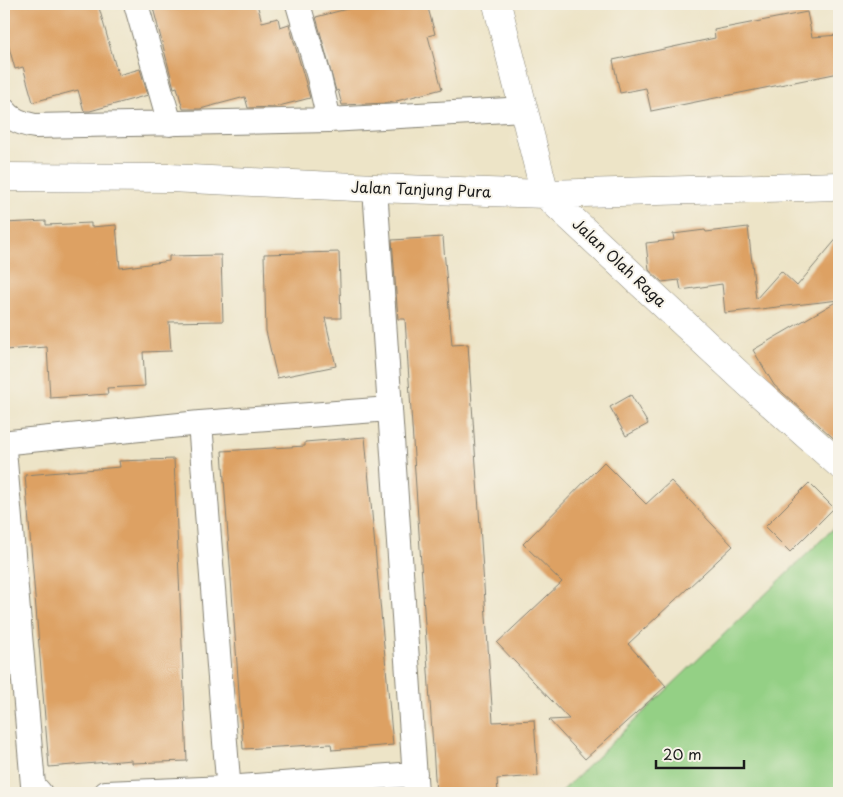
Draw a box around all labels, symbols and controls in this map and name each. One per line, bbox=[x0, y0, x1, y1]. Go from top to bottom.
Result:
street label: Jalan Tanjung Pura bbox=[350, 175, 492, 202]
street label: Jalan Olah Raga bbox=[568, 212, 673, 312]
scale bar bbox=[656, 737, 743, 769]
text: 20 m bbox=[663, 742, 702, 765]

